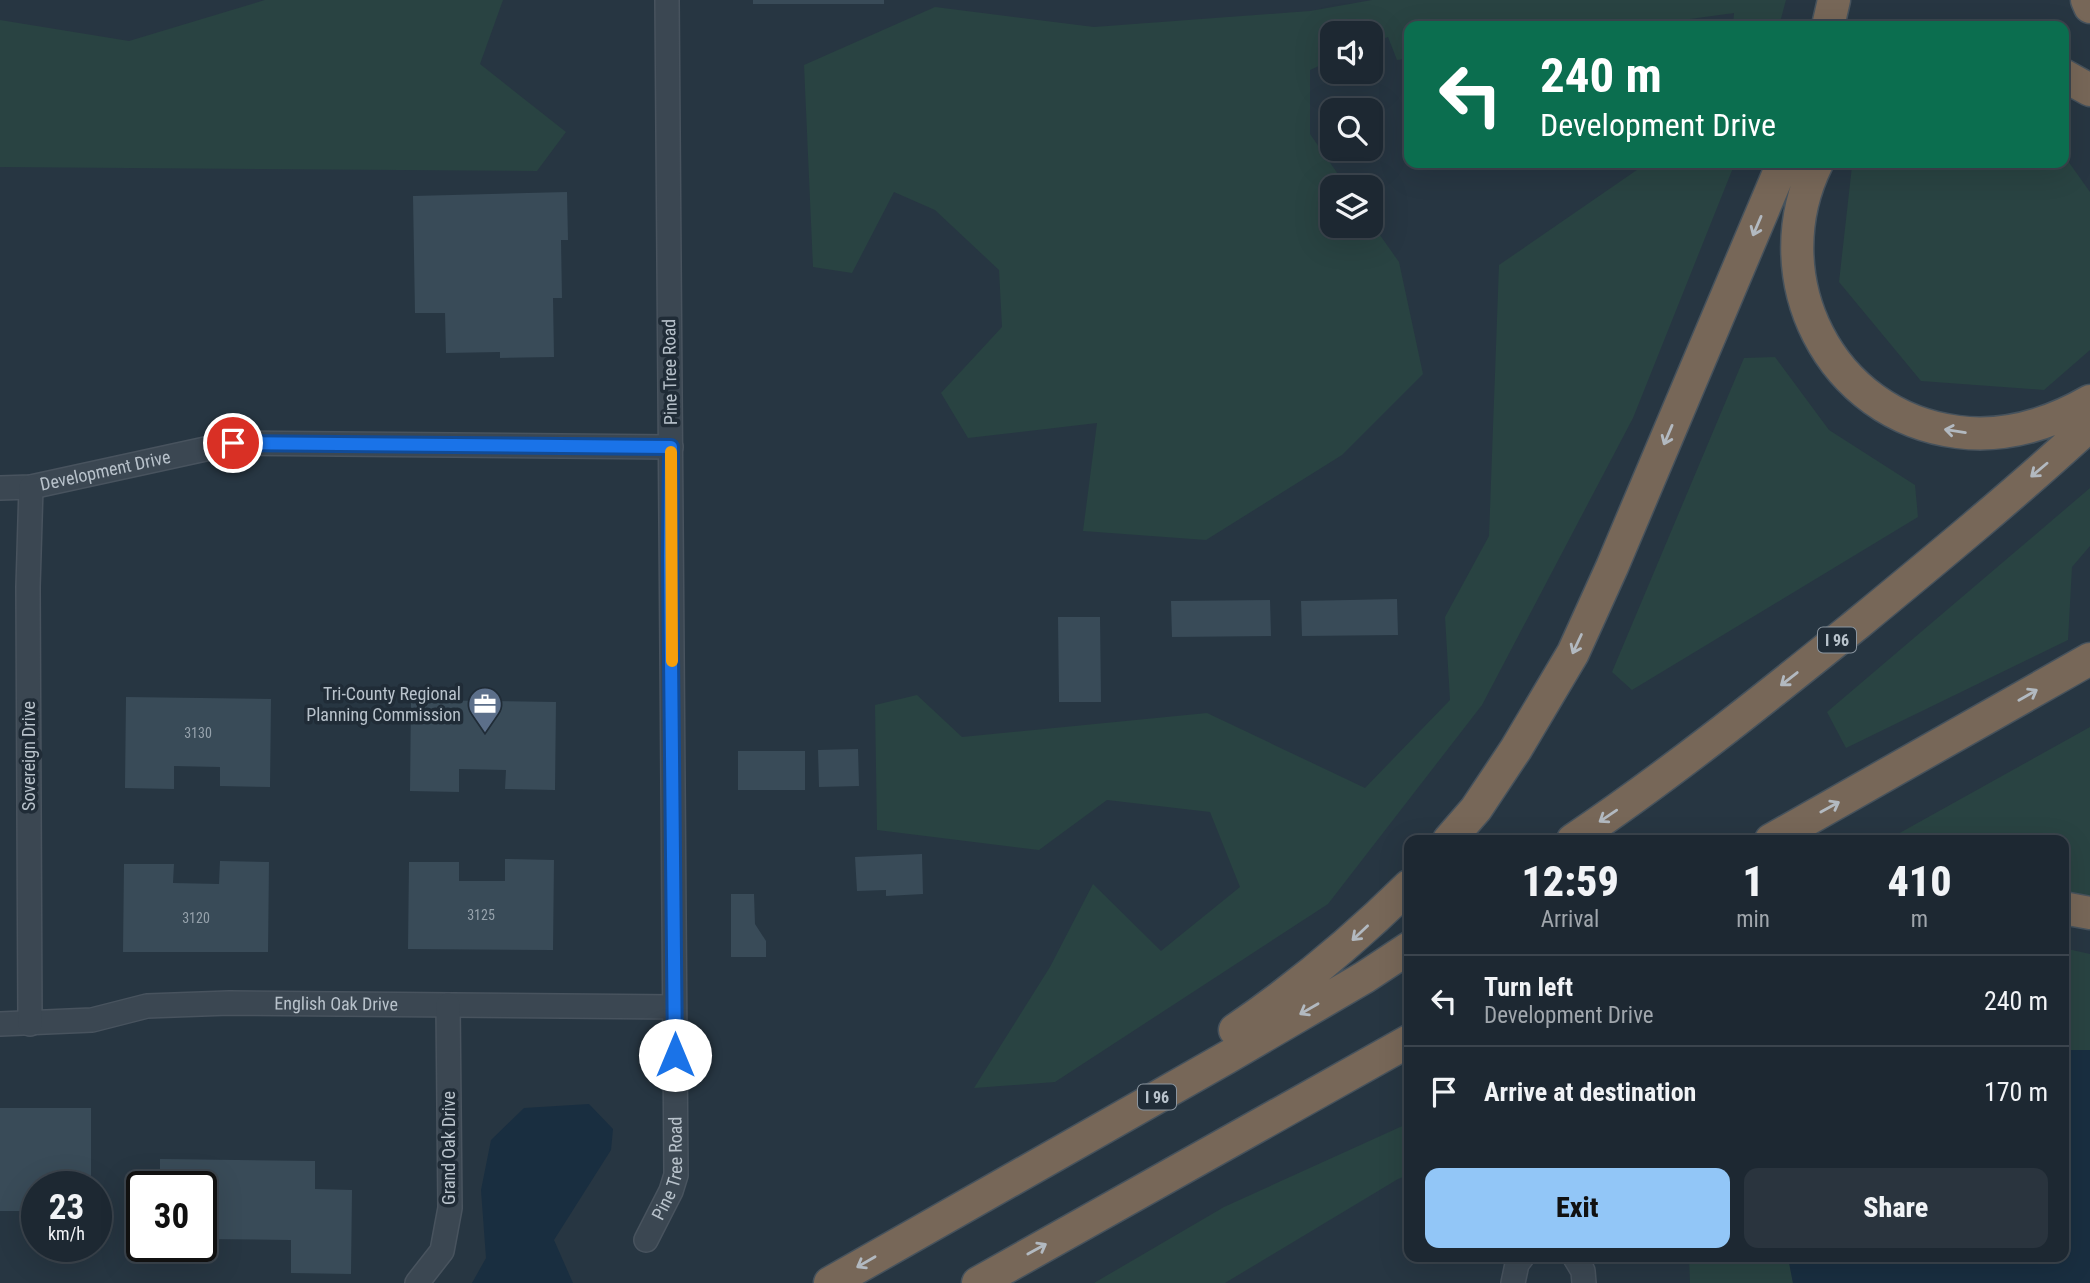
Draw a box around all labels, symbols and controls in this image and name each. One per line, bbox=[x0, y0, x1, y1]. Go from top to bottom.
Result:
map controls bbox=[1320, 21, 1383, 238]
button: sound bbox=[1320, 21, 1383, 84]
text: 240 m bbox=[1540, 47, 1662, 104]
icon: left bbox=[1425, 49, 1516, 140]
button: search bbox=[1320, 98, 1383, 161]
text: Development Drive bbox=[1540, 106, 1776, 144]
button: layers bbox=[1320, 175, 1383, 238]
one-way arrow bbox=[1749, 214, 1762, 236]
street label: Pine Tree Road bbox=[658, 319, 681, 425]
pin bbox=[203, 413, 263, 473]
icon: arrive bbox=[214, 424, 252, 462]
one-way arrow bbox=[1661, 424, 1674, 445]
one-way arrow bbox=[1944, 424, 1967, 437]
street label: Development Drive bbox=[38, 446, 172, 495]
one-way arrow bbox=[2031, 462, 2049, 478]
road number: I 96 bbox=[1818, 628, 1856, 652]
one-way arrow bbox=[1570, 633, 1583, 654]
one-way arrow bbox=[1781, 671, 1799, 686]
place label: Tri-County Regional Planning Commission bbox=[306, 683, 461, 725]
office icon: Tri-County Regional Planning Commission bbox=[466, 685, 504, 734]
one-way arrow bbox=[2018, 688, 2038, 702]
street label: Sovereign Drive bbox=[18, 701, 39, 811]
house number: 3130 bbox=[184, 725, 212, 741]
one-way arrow bbox=[1820, 800, 1840, 814]
one-way arrow bbox=[1599, 809, 1618, 824]
text: 12:59 bbox=[1521, 857, 1619, 906]
text: 1 bbox=[1742, 857, 1764, 906]
text: 410 bbox=[1887, 857, 1952, 906]
text: Arrival bbox=[1541, 906, 1599, 933]
text: min bbox=[1736, 906, 1770, 933]
text: m bbox=[1911, 906, 1928, 933]
house number: 3125 bbox=[467, 907, 495, 923]
house number: 3120 bbox=[182, 910, 210, 926]
one-way arrow bbox=[1352, 925, 1369, 942]
text: Turn left bbox=[1484, 972, 1573, 1002]
icon: left bbox=[1425, 982, 1463, 1020]
text: 240 m bbox=[1984, 986, 2048, 1016]
street label: English Oak Drive bbox=[274, 992, 398, 1015]
one-way arrow bbox=[1299, 1002, 1319, 1016]
text: Development Drive bbox=[1484, 1002, 1654, 1029]
position arrow bbox=[638, 1018, 712, 1092]
icon: arrive bbox=[1425, 1073, 1463, 1111]
text: Arrive at destination bbox=[1484, 1077, 1696, 1107]
text: 170 m bbox=[1984, 1077, 2048, 1107]
road number: I 96 bbox=[1138, 1084, 1176, 1110]
street label: Grand Oak Drive bbox=[438, 1091, 459, 1205]
street label: Pine Tree Road bbox=[647, 1117, 686, 1223]
button: Exit bbox=[1425, 1168, 1730, 1248]
button: Share bbox=[1744, 1168, 2048, 1248]
speed limit sign: 30 bbox=[126, 1171, 217, 1262]
text: 23 bbox=[49, 1187, 84, 1228]
text: km/h bbox=[48, 1223, 85, 1244]
one-way arrow bbox=[1027, 1242, 1047, 1256]
one-way arrow bbox=[856, 1256, 876, 1270]

